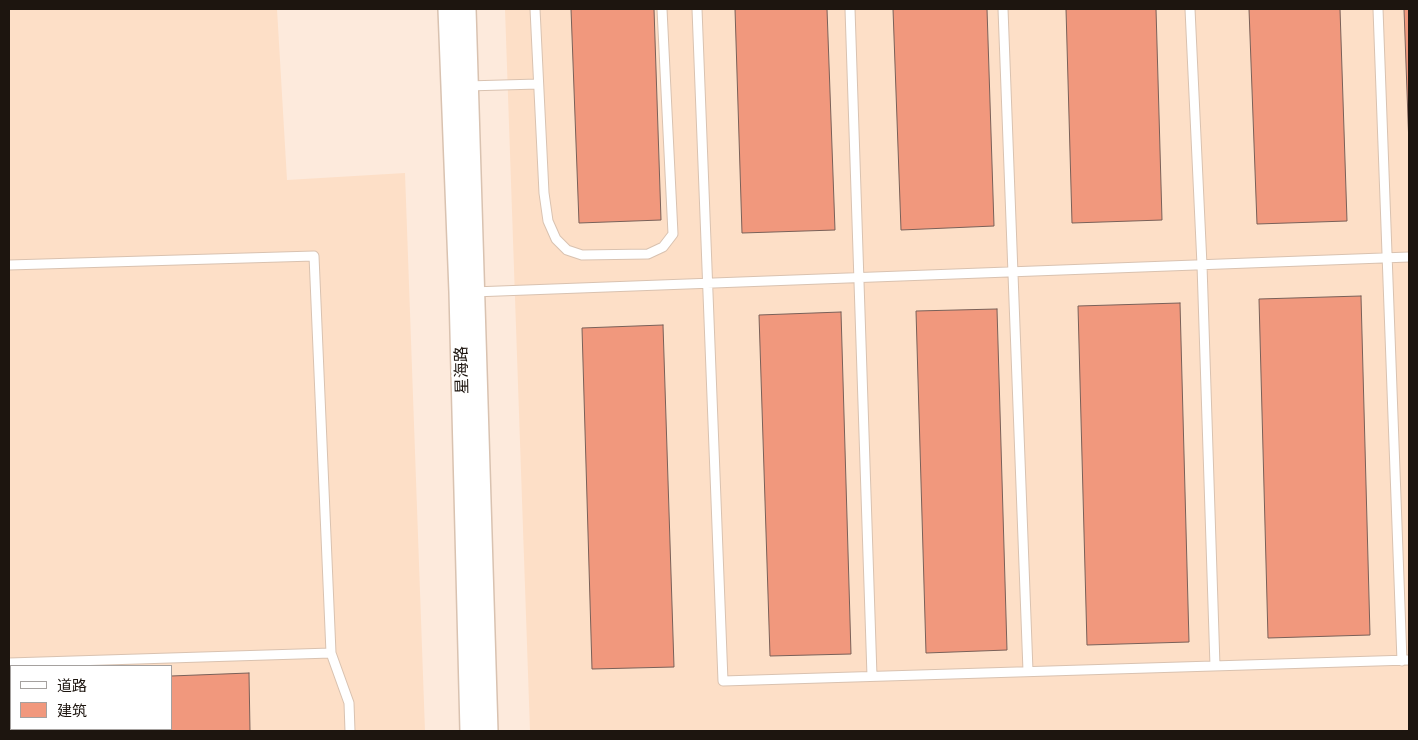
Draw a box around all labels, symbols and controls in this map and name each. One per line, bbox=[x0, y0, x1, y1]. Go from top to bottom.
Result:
street label: 星海路 bbox=[452, 346, 472, 394]
legend bbox=[10, 665, 172, 730]
text: 道路 bbox=[57, 675, 87, 695]
text: 建筑 bbox=[57, 700, 87, 720]

